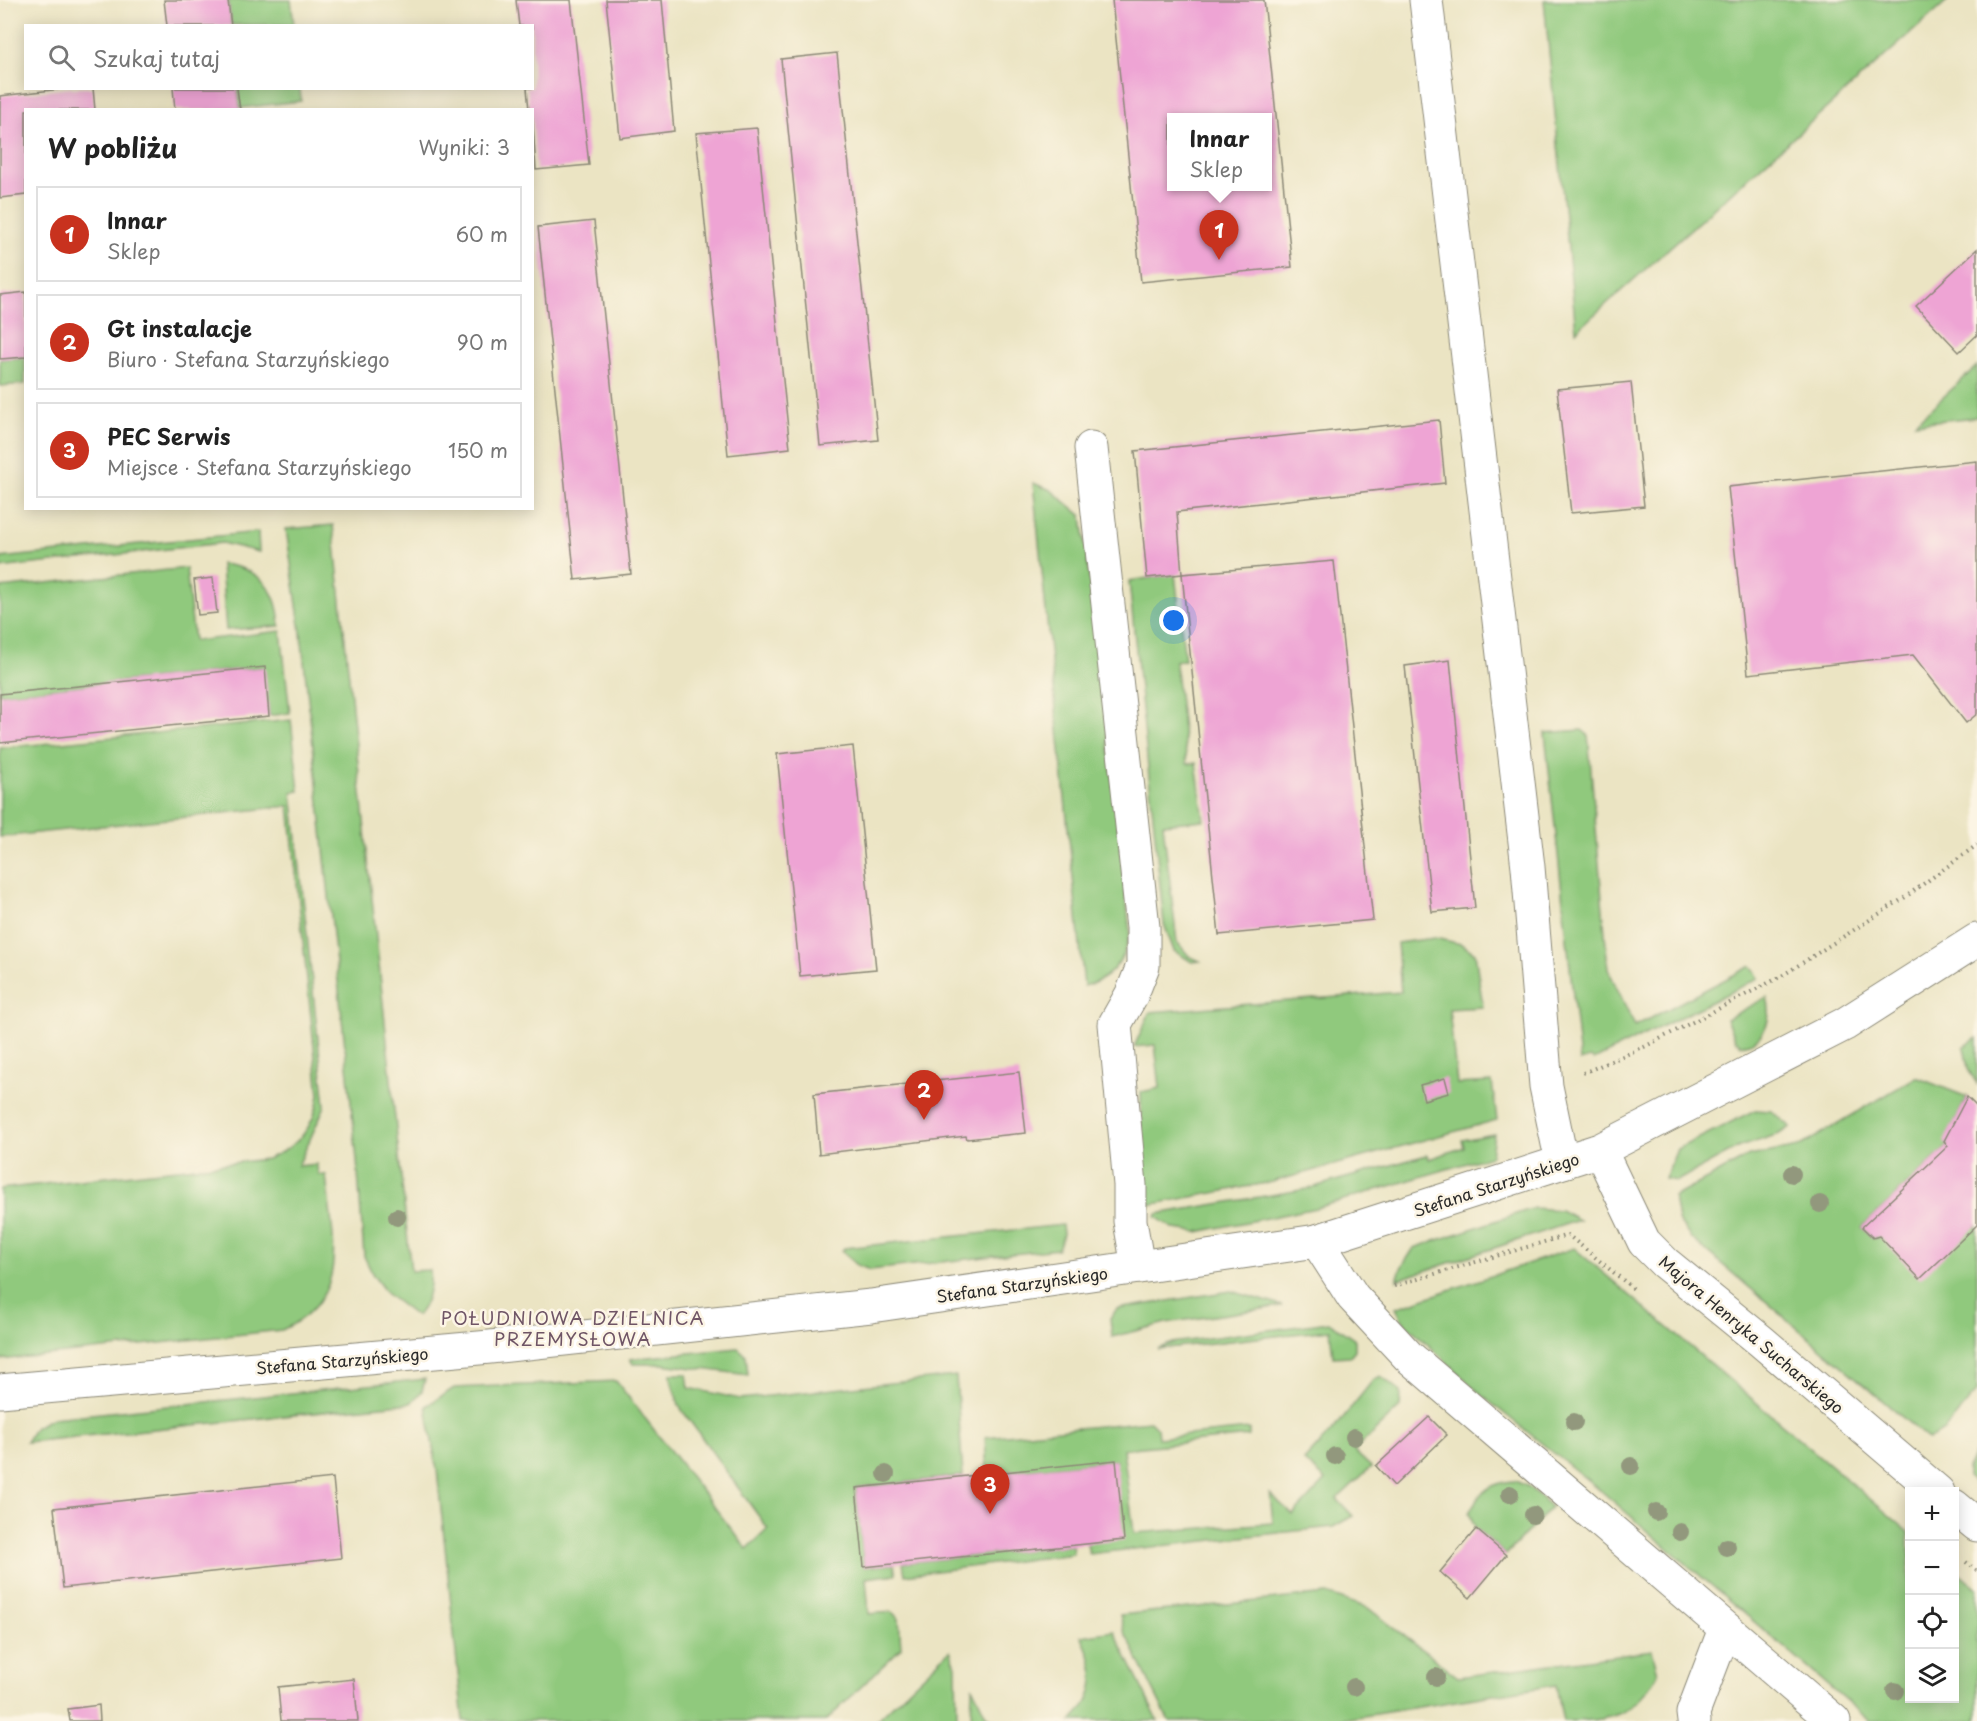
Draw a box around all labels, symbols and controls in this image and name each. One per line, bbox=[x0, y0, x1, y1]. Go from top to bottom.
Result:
search box bbox=[24, 24, 534, 90]
icon: search bbox=[45, 41, 78, 74]
text: Szukaj tutaj bbox=[93, 41, 220, 74]
popup bbox=[1167, 113, 1272, 191]
text: Innar bbox=[1190, 121, 1249, 154]
text: W pobliżu bbox=[48, 128, 177, 167]
text: Wyniki: 3 bbox=[418, 132, 510, 162]
text: Sklep bbox=[1190, 154, 1243, 184]
text: Innar bbox=[107, 203, 167, 236]
pin: 1 bbox=[1200, 210, 1238, 260]
text: 1 bbox=[65, 219, 74, 249]
text: 60 m bbox=[456, 219, 508, 249]
text: Sklep bbox=[107, 236, 161, 266]
text: Gt instalacje bbox=[107, 311, 252, 344]
text: 2 bbox=[62, 327, 77, 357]
text: 90 m bbox=[457, 327, 508, 357]
text: Biuro · Stefana Starzyńskiego bbox=[107, 344, 390, 374]
text: PEC Serwis bbox=[107, 419, 231, 452]
text: 3 bbox=[63, 435, 76, 465]
text: 150 m bbox=[448, 435, 508, 465]
text: Miejsce · Stefana Starzyńskiego bbox=[107, 452, 412, 482]
your location bbox=[1159, 606, 1188, 635]
pin: 2 bbox=[904, 1070, 944, 1120]
street label: Stefana Starzyńskiego bbox=[1410, 1146, 1582, 1222]
street label: Majora Henryka Sucharskiego bbox=[1654, 1249, 1850, 1419]
street label: Stefana Starzyńskiego bbox=[935, 1260, 1109, 1308]
district label: POŁUDNIOWA DZIELNICA PRZEMYSŁOWA bbox=[441, 1304, 705, 1352]
street label: Stefana Starzyńskiego bbox=[255, 1341, 429, 1379]
pin: 3 bbox=[970, 1464, 1010, 1514]
map controls bbox=[1905, 1487, 1959, 1703]
button: + bbox=[1905, 1487, 1959, 1541]
button: − bbox=[1905, 1541, 1959, 1595]
button: locate bbox=[1905, 1595, 1959, 1649]
button: layers bbox=[1905, 1649, 1959, 1703]

